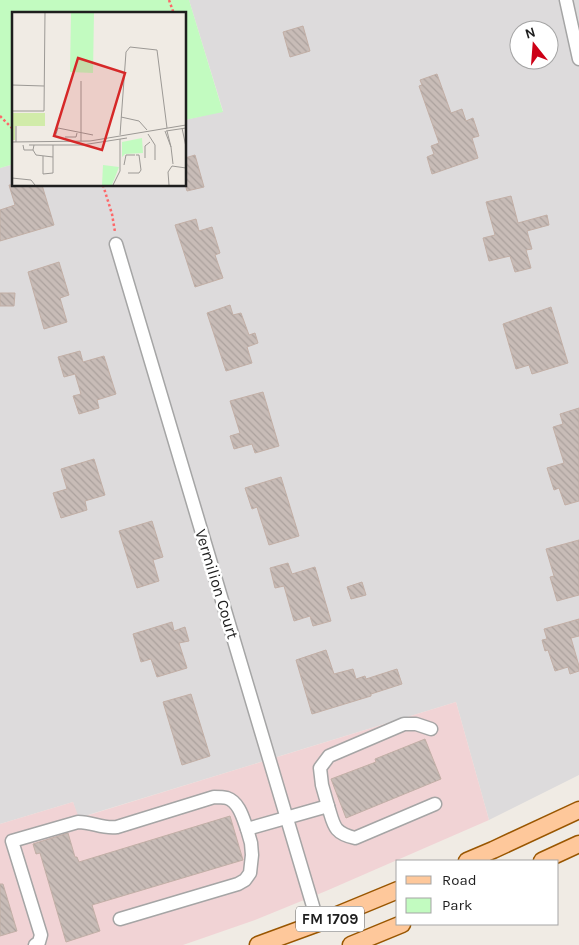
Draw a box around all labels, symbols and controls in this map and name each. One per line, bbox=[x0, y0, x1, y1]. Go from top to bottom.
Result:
inset map bbox=[12, 12, 186, 186]
north arrow bbox=[509, 20, 559, 70]
text: N bbox=[523, 23, 538, 43]
street label: Vermilion Court bbox=[191, 527, 243, 641]
legend bbox=[396, 860, 559, 925]
text: Road bbox=[442, 871, 477, 889]
text: Park bbox=[442, 896, 472, 914]
road number: FM 1709 bbox=[296, 906, 364, 932]

